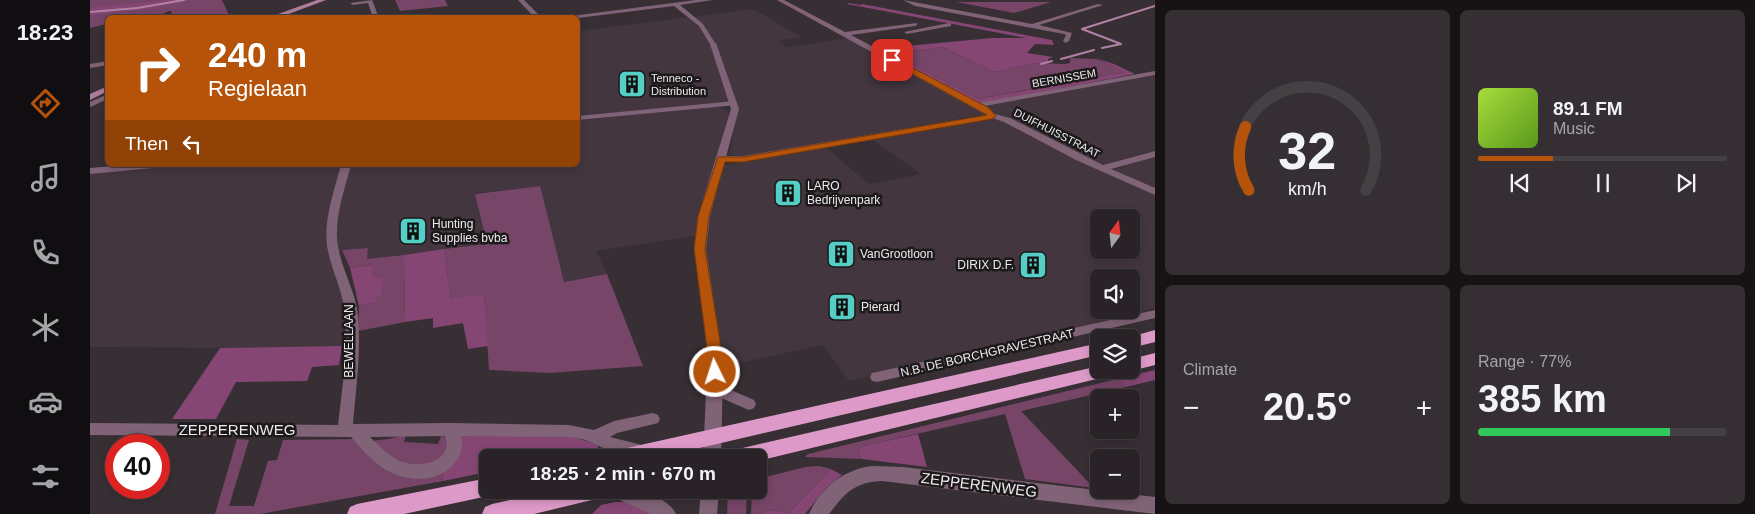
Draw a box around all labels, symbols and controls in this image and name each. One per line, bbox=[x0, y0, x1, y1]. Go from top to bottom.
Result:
text: 18:23 bbox=[17, 20, 73, 45]
icon: right bbox=[125, 35, 190, 100]
text: 240 m bbox=[208, 35, 307, 74]
pin bbox=[871, 39, 913, 81]
icon: arrive bbox=[878, 46, 906, 74]
street label: BERNISSEM bbox=[1031, 66, 1097, 90]
building icon: Tenneco - Distribution bbox=[617, 69, 647, 99]
place label: Tenneco - Distribution bbox=[651, 72, 706, 97]
text: Regielaan bbox=[208, 76, 307, 101]
icon: directions bbox=[28, 86, 63, 121]
text: 89.1 FM bbox=[1553, 98, 1623, 119]
street label: DUIFHUISSTRAAT bbox=[1012, 106, 1102, 160]
text: Music bbox=[1553, 120, 1595, 137]
text: 32 bbox=[1279, 122, 1336, 180]
icon: left bbox=[178, 130, 206, 158]
text: Then bbox=[125, 133, 168, 154]
icon: music bbox=[28, 160, 63, 195]
icon: previous bbox=[1506, 169, 1534, 197]
icon: pause bbox=[1589, 169, 1617, 197]
icon: next bbox=[1672, 169, 1700, 197]
building icon: LARO Bedrijvenpark bbox=[773, 178, 803, 208]
place label: LARO Bedrijvenpark bbox=[807, 179, 881, 207]
text: km/h bbox=[1288, 179, 1327, 199]
north arrow bbox=[1090, 209, 1140, 259]
map controls bbox=[1090, 209, 1140, 499]
building icon: Hunting Supplies bvba bbox=[398, 216, 428, 246]
place label: Hunting Supplies bvba bbox=[432, 217, 508, 245]
icon: phone bbox=[28, 235, 63, 270]
building icon: VanGrootloon bbox=[826, 239, 856, 269]
place label: VanGrootloon bbox=[860, 247, 933, 261]
building icon: DIRIX D.F. bbox=[1018, 250, 1048, 280]
place label: DIRIX D.F. bbox=[957, 258, 1014, 272]
button: sound bbox=[1090, 269, 1140, 319]
building icon: Pierard bbox=[827, 292, 857, 322]
place label: Pierard bbox=[861, 300, 900, 314]
street label: BEWELLAAN bbox=[342, 304, 356, 378]
icon: climate bbox=[28, 310, 63, 345]
street label: N.B. DE BORCHGRAVESTRAAT bbox=[899, 326, 1076, 380]
button: layers bbox=[1090, 329, 1140, 379]
position arrow bbox=[688, 345, 740, 397]
text: Range · 77% bbox=[1478, 353, 1571, 370]
text: Climate bbox=[1183, 361, 1237, 378]
text: 385 km bbox=[1478, 378, 1607, 420]
icon: car bbox=[28, 384, 63, 419]
text: 20.5° bbox=[1263, 386, 1352, 428]
button: + bbox=[1090, 389, 1140, 439]
text: − bbox=[1183, 392, 1199, 423]
text: + bbox=[1416, 392, 1432, 423]
street label: ZEPPERENWEG bbox=[179, 421, 295, 438]
speed limit sign: 40 bbox=[105, 434, 170, 499]
button: − bbox=[1090, 449, 1140, 499]
icon: filters bbox=[28, 459, 63, 494]
text: 18:25 · 2 min · 670 m bbox=[530, 463, 716, 484]
street label: ZEPPERENWEG bbox=[920, 469, 1038, 500]

